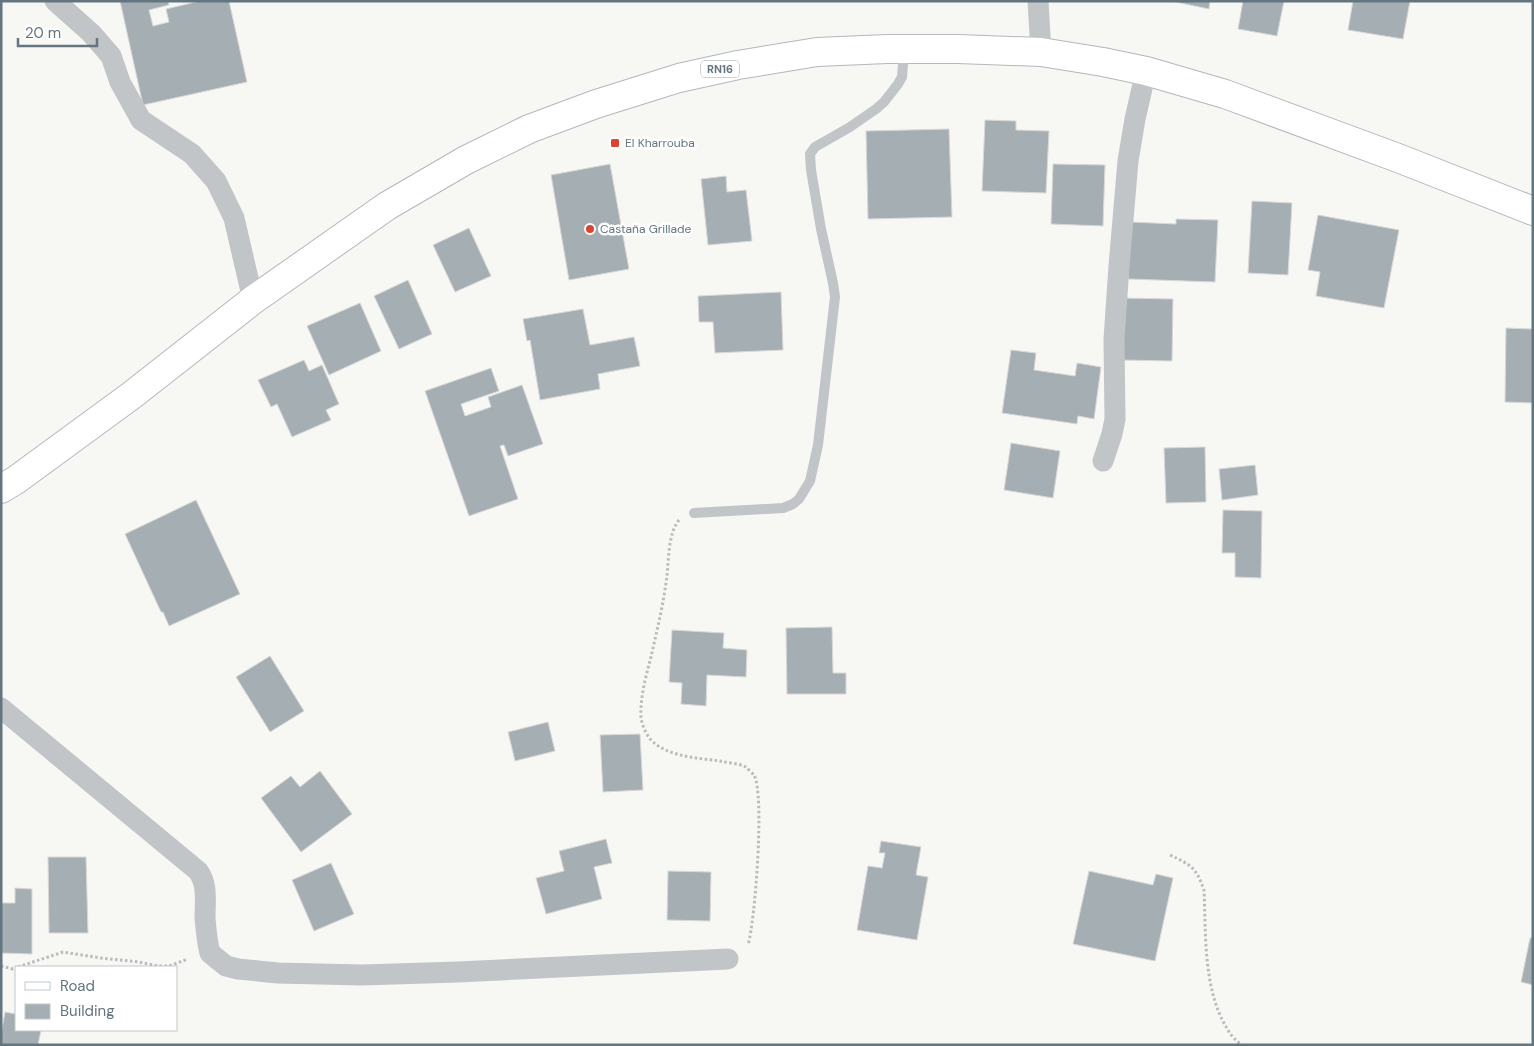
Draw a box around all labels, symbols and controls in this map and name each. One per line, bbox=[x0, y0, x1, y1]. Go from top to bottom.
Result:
scale bar bbox=[18, 15, 96, 47]
text: 20 m bbox=[25, 23, 61, 43]
road number: RN16 bbox=[701, 61, 739, 78]
place label: El Kharrouba bbox=[625, 135, 695, 151]
marker: El Kharrouba bbox=[609, 137, 621, 149]
place label: Castaña Grillade bbox=[600, 221, 692, 237]
marker: Castaña Grillade bbox=[584, 223, 596, 235]
legend bbox=[15, 966, 178, 1031]
text: Road bbox=[60, 976, 95, 996]
text: Building bbox=[60, 1001, 115, 1021]

